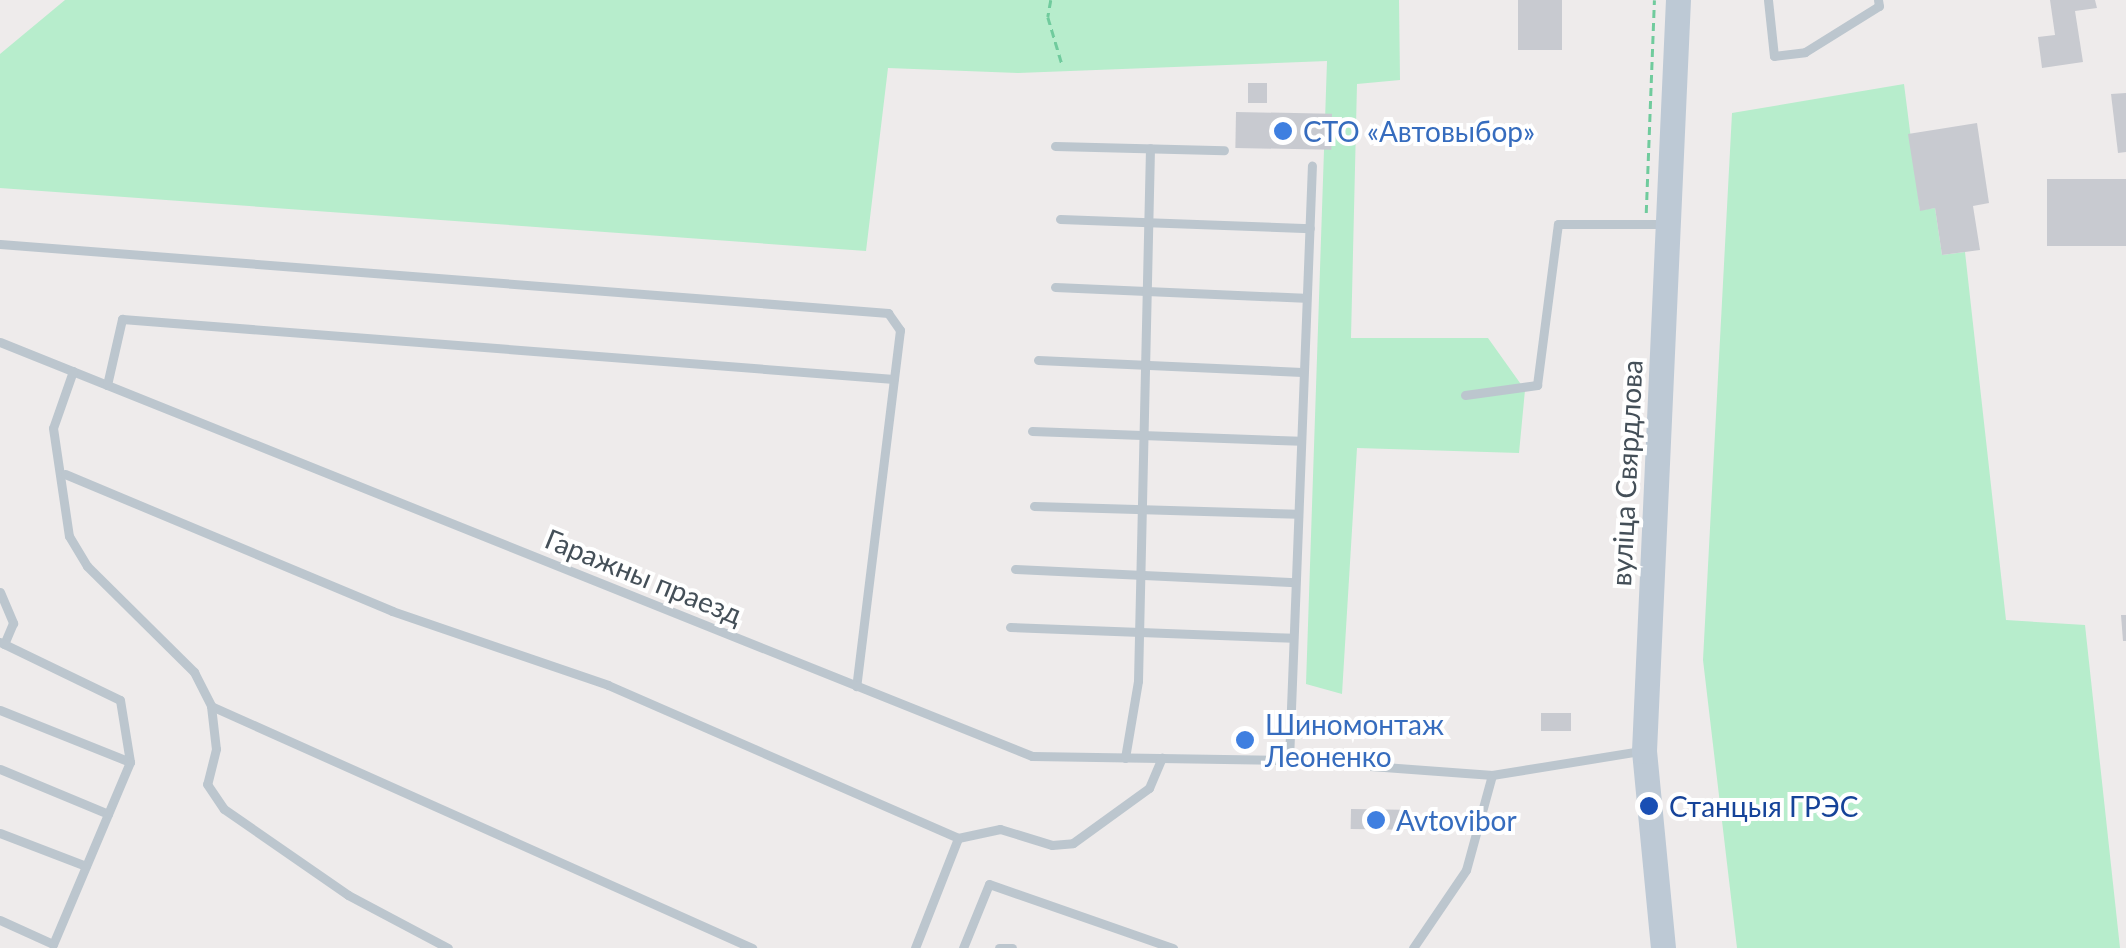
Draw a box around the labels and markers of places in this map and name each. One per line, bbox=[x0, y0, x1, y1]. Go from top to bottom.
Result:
place label: СТО «Автовыбор» bbox=[1303, 114, 1535, 148]
marker: СТО «Автовыбор» bbox=[1272, 120, 1294, 142]
place label: Шиномонтаж Леоненко bbox=[1265, 707, 1444, 773]
marker: Шиномонтаж Леоненко bbox=[1234, 729, 1256, 751]
place label: Станцыя ГРЭС bbox=[1669, 789, 1858, 823]
marker: Станцыя ГРЭС bbox=[1638, 795, 1660, 817]
place label: Avtovibor bbox=[1396, 803, 1517, 837]
marker: Avtovibor bbox=[1365, 809, 1387, 831]

